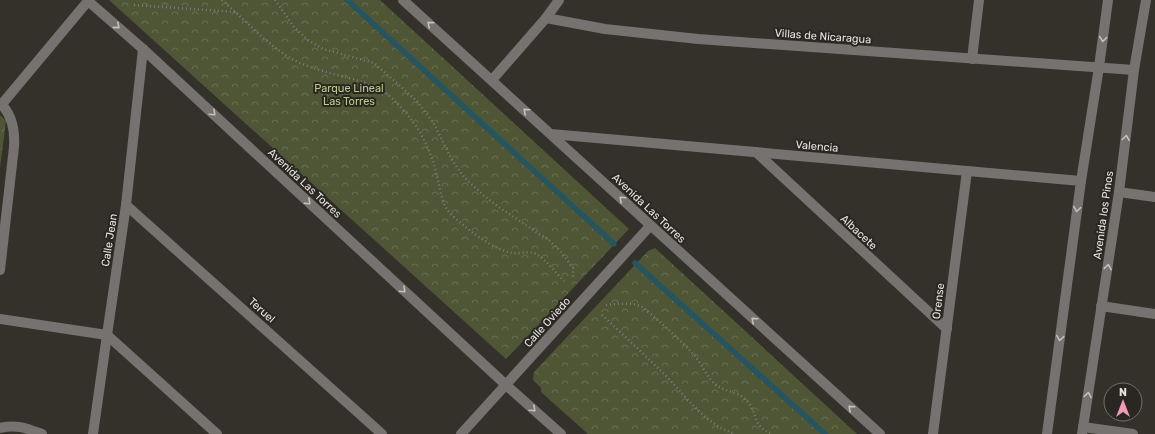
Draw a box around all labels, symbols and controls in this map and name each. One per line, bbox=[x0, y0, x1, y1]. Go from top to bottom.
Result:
one-way arrow bbox=[112, 21, 120, 28]
one-way arrow bbox=[427, 22, 434, 29]
street label: Villas de Nicaragua bbox=[774, 27, 872, 46]
one-way arrow bbox=[1099, 36, 1108, 42]
park label: Parque Lineal Las Torres bbox=[314, 82, 384, 108]
one-way arrow bbox=[208, 108, 216, 116]
one-way arrow bbox=[523, 109, 531, 116]
one-way arrow bbox=[1121, 135, 1130, 141]
street label: Valencia bbox=[795, 138, 839, 155]
street label: Avenida Las Torres bbox=[265, 146, 344, 221]
street label: Avenida los Pinos bbox=[1091, 170, 1116, 260]
street label: Avenida Las Torres bbox=[609, 171, 688, 246]
one-way arrow bbox=[303, 197, 311, 204]
one-way arrow bbox=[619, 197, 626, 204]
one-way arrow bbox=[1073, 206, 1082, 212]
street label: Albacete bbox=[838, 212, 880, 253]
street label: Calle Jean bbox=[99, 213, 120, 268]
one-way arrow bbox=[1103, 264, 1111, 270]
street label: Orense bbox=[930, 282, 947, 320]
one-way arrow bbox=[399, 285, 406, 292]
street label: Teruel bbox=[246, 295, 278, 326]
street label: Calle Oviedo bbox=[522, 295, 573, 350]
one-way arrow bbox=[752, 318, 759, 325]
one-way arrow bbox=[1056, 334, 1065, 341]
north arrow bbox=[1103, 382, 1143, 422]
text: N bbox=[1119, 386, 1127, 399]
one-way arrow bbox=[1083, 392, 1092, 399]
one-way arrow bbox=[528, 405, 536, 412]
one-way arrow bbox=[848, 405, 855, 412]

